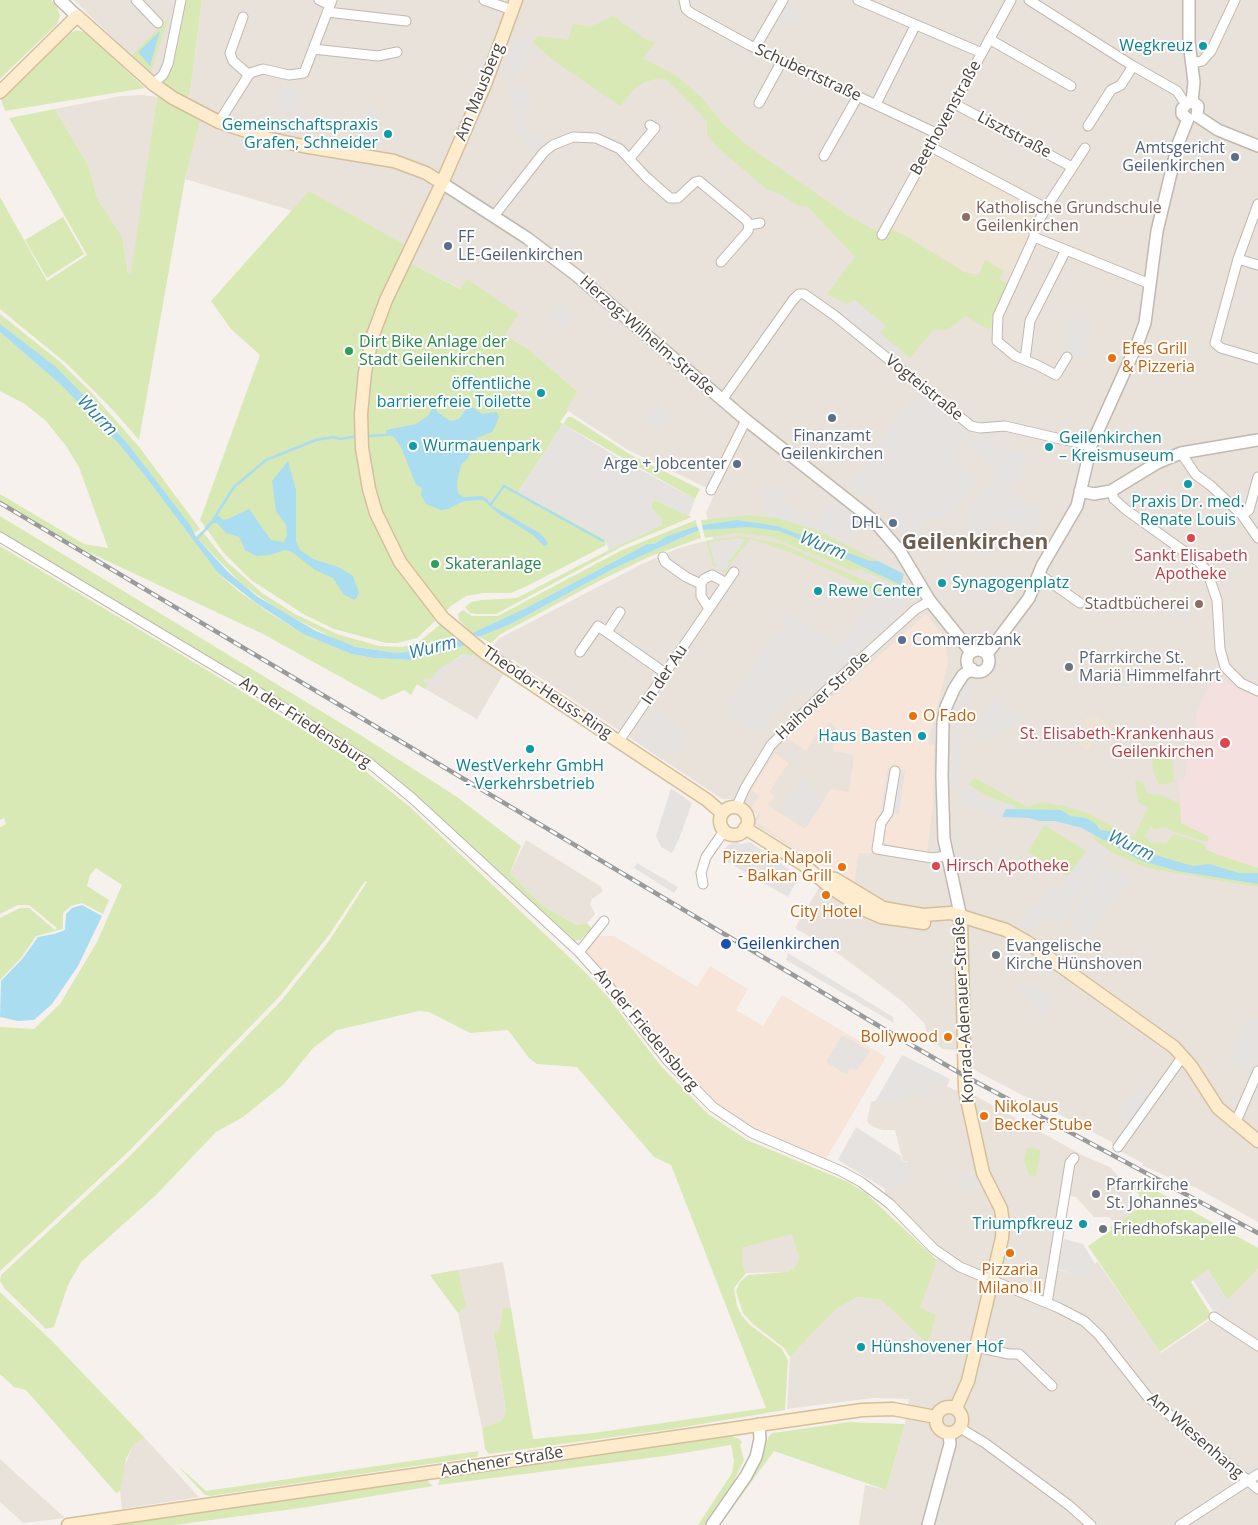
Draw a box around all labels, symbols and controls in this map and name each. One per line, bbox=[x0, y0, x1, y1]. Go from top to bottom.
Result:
place label: Wegkreuz bbox=[1119, 36, 1193, 56]
street label: Am Mausberg bbox=[452, 40, 508, 144]
street label: Schubertstraße bbox=[752, 40, 864, 106]
marker: Wegkreuz bbox=[1197, 40, 1209, 52]
street label: Beethovenstraße bbox=[907, 57, 985, 179]
street label: Lisztstraße bbox=[974, 108, 1054, 162]
place label: Gemeinschaftspraxis Grafen, Schneider bbox=[222, 115, 378, 153]
marker: Gemeinschaftspraxis Grafen, Schneider bbox=[382, 128, 394, 140]
place label: Amtsgericht Geilenkirchen bbox=[1122, 138, 1225, 176]
marker: Amtsgericht Geilenkirchen bbox=[1229, 151, 1241, 163]
place label: Katholische Grundschule Geilenkirchen bbox=[976, 198, 1162, 236]
marker: Katholische Grundschule Geilenkirchen bbox=[960, 211, 972, 223]
place label: FF LE-Geilenkirchen bbox=[458, 227, 583, 265]
marker: FF LE-Geilenkirchen bbox=[442, 240, 454, 252]
street label: Herzog-Wilhelm-Straße bbox=[576, 272, 718, 400]
place label: Dirt Bike Anlage der Stadt Geilenkirchen bbox=[359, 332, 507, 370]
place label: Efes Grill & Pizzeria bbox=[1122, 339, 1195, 377]
marker: Dirt Bike Anlage der Stadt Geilenkirchen bbox=[343, 345, 355, 357]
street label: Vogteistraße bbox=[881, 351, 967, 425]
marker: Efes Grill & Pizzeria bbox=[1106, 352, 1118, 364]
place label: öffentliche barrierefreie Toilette bbox=[377, 374, 531, 412]
marker: öffentliche barrierefreie Toilette bbox=[535, 387, 547, 399]
water label: Wurm bbox=[72, 391, 122, 441]
marker: Finanzamt Geilenkirchen bbox=[826, 412, 838, 424]
place label: Finanzamt Geilenkirchen bbox=[781, 426, 883, 464]
place label: Geilenkirchen – Kreismuseum bbox=[1059, 428, 1174, 466]
place label: Wurmauenpark bbox=[423, 436, 540, 456]
marker: Wurmauenpark bbox=[407, 440, 419, 452]
marker: Geilenkirchen – Kreismuseum bbox=[1043, 441, 1055, 453]
place label: Arge + Jobcenter bbox=[604, 454, 727, 474]
marker: Arge + Jobcenter bbox=[731, 458, 743, 470]
marker: Praxis Dr. med. Renate Louis bbox=[1182, 478, 1194, 490]
place label: Praxis Dr. med. Renate Louis bbox=[1131, 492, 1245, 530]
place label: DHL bbox=[851, 513, 883, 533]
marker: DHL bbox=[887, 517, 899, 529]
water label: Wurm bbox=[796, 527, 850, 565]
district label: Geilenkirchen bbox=[902, 530, 1048, 556]
marker: Sankt Elisabeth Apotheke bbox=[1185, 532, 1197, 544]
place label: Sankt Elisabeth Apotheke bbox=[1134, 546, 1248, 584]
place label: Skateranlage bbox=[445, 554, 542, 574]
marker: Skateranlage bbox=[429, 558, 441, 570]
place label: Synagogenplatz bbox=[952, 573, 1069, 593]
marker: Synagogenplatz bbox=[936, 577, 948, 589]
place label: Rewe Center bbox=[828, 581, 922, 601]
marker: Rewe Center bbox=[812, 585, 824, 597]
place label: Stadtbücherei bbox=[1085, 594, 1189, 614]
marker: Stadtbücherei bbox=[1193, 598, 1205, 610]
place label: Commerzbank bbox=[912, 630, 1021, 650]
water label: Wurm bbox=[407, 632, 459, 664]
marker: Commerzbank bbox=[896, 634, 908, 646]
street label: In der Au bbox=[638, 642, 692, 708]
street label: Theodor-Heuss-Ring bbox=[479, 643, 615, 743]
street label: Haihover Straße bbox=[772, 648, 874, 744]
place label: Pfarrkirche St. Mariä Himmelfahrt bbox=[1079, 648, 1221, 686]
marker: Pfarrkirche St. Mariä Himmelfahrt bbox=[1063, 661, 1075, 673]
street label: An der Friedensburg bbox=[236, 673, 374, 773]
place label: O Fado bbox=[923, 706, 976, 726]
marker: O Fado bbox=[907, 710, 919, 722]
place label: St. Elisabeth-Krankenhaus Geilenkirchen bbox=[1020, 724, 1214, 762]
place label: Haus Basten bbox=[818, 726, 912, 746]
marker: Haus Basten bbox=[916, 730, 928, 742]
marker: St. Elisabeth-Krankenhaus Geilenkirchen bbox=[1218, 736, 1232, 750]
marker: WestVerkehr GmbH - Verkehrsbetrieb bbox=[524, 743, 536, 755]
place label: WestVerkehr GmbH - Verkehrsbetrieb bbox=[456, 756, 604, 794]
water label: Wurm bbox=[1104, 826, 1158, 866]
place label: Pizzeria Napoli - Balkan Grill bbox=[722, 848, 832, 886]
place label: Hirsch Apotheke bbox=[946, 856, 1069, 876]
marker: Hirsch Apotheke bbox=[930, 860, 942, 872]
marker: Pizzeria Napoli - Balkan Grill bbox=[836, 861, 848, 873]
marker: City Hotel bbox=[820, 889, 832, 901]
place label: City Hotel bbox=[790, 902, 862, 922]
street label: Konrad-Adenauer-Straße bbox=[950, 916, 978, 1104]
place label: Geilenkirchen bbox=[737, 934, 840, 954]
place label: Evangelische Kirche Hünshoven bbox=[1006, 936, 1142, 974]
marker: Geilenkirchen bbox=[719, 937, 733, 951]
marker: Evangelische Kirche Hünshoven bbox=[990, 949, 1002, 961]
street label: An der Friedensburg bbox=[590, 965, 702, 1095]
place label: Bollywood bbox=[861, 1027, 938, 1047]
marker: Bollywood bbox=[942, 1031, 954, 1043]
place label: Nikolaus Becker Stube bbox=[994, 1097, 1092, 1135]
marker: Nikolaus Becker Stube bbox=[978, 1110, 990, 1122]
place label: Pfarrkirche St. Johannes bbox=[1106, 1175, 1198, 1213]
marker: Pfarrkirche St. Johannes bbox=[1090, 1188, 1102, 1200]
place label: Triumpfkreuz bbox=[973, 1214, 1073, 1234]
marker: Triumpfkreuz bbox=[1077, 1218, 1089, 1230]
place label: Friedhofskapelle bbox=[1113, 1219, 1236, 1239]
marker: Friedhofskapelle bbox=[1097, 1223, 1109, 1235]
marker: Pizzaria Milano II bbox=[1004, 1247, 1016, 1259]
place label: Pizzaria Milano II bbox=[978, 1260, 1042, 1298]
place label: Hünshovener Hof bbox=[871, 1337, 1003, 1357]
marker: Hünshovener Hof bbox=[855, 1341, 867, 1353]
street label: Am Wiesenhang bbox=[1143, 1389, 1247, 1483]
street label: Aachener Straße bbox=[439, 1443, 565, 1481]

